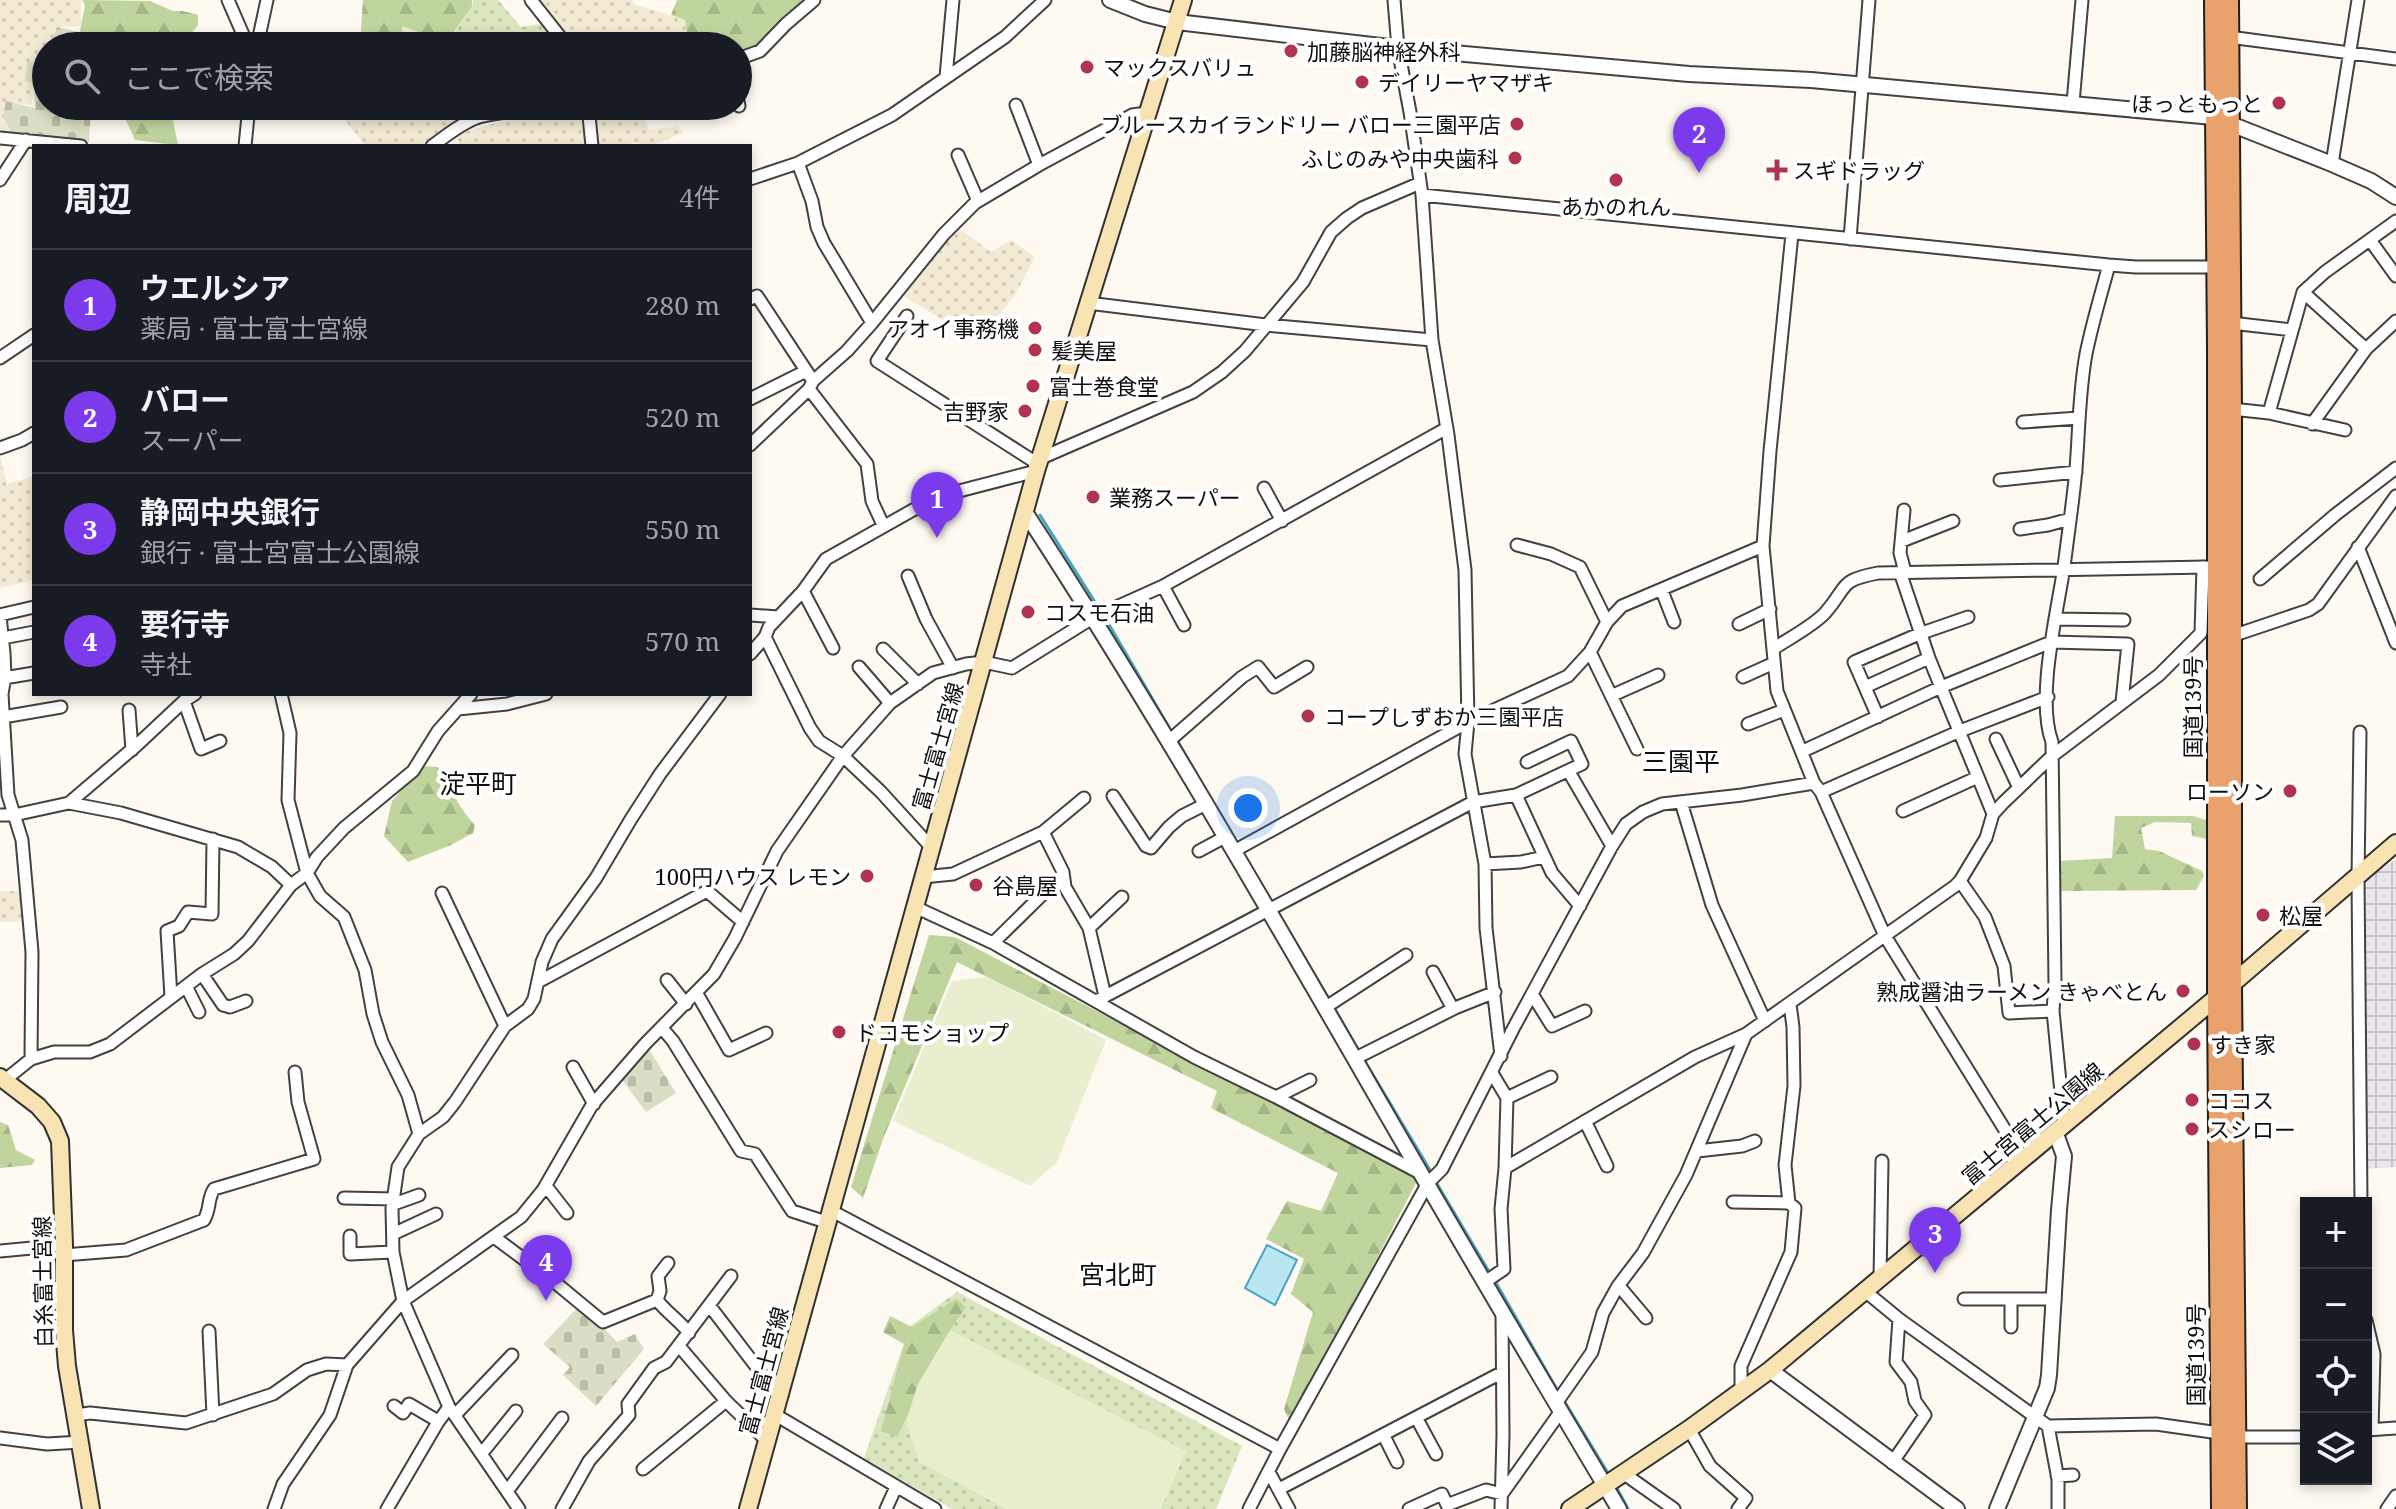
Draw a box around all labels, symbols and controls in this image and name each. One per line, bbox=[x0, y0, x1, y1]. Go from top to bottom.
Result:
search box bbox=[32, 32, 752, 120]
place label: 加藤脳神経外科 bbox=[1307, 36, 1461, 66]
marker: 加藤脳神経外科 bbox=[1282, 42, 1300, 60]
place label: マックスバリュ bbox=[1103, 52, 1256, 82]
icon: search bbox=[60, 54, 104, 98]
text: ここで検索 bbox=[124, 57, 274, 98]
marker: マックスバリュ bbox=[1078, 58, 1096, 76]
place label: デイリーヤマザキ bbox=[1378, 67, 1554, 97]
marker: デイリーヤマザキ bbox=[1353, 73, 1371, 91]
place label: ほっともっと bbox=[2131, 88, 2263, 118]
marker: ほっともっと bbox=[2270, 94, 2288, 112]
pin: 2 bbox=[1673, 107, 1725, 173]
place label: ブルースカイランドリー バロー三園平店 bbox=[1100, 109, 1501, 139]
marker: ブルースカイランドリー バロー三園平店 bbox=[1508, 115, 1526, 133]
place label: ふじのみや中央歯科 bbox=[1301, 143, 1499, 173]
marker: ふじのみや中央歯科 bbox=[1506, 149, 1524, 167]
place label: スギドラッグ bbox=[1793, 155, 1925, 185]
marker: スギドラッグ bbox=[1768, 161, 1786, 179]
marker: あかのれん bbox=[1607, 171, 1625, 189]
text: 周辺 bbox=[64, 175, 132, 221]
text: 4件 bbox=[679, 179, 720, 215]
place label: あかのれん bbox=[1561, 191, 1671, 221]
text: ウエルシア bbox=[140, 267, 290, 308]
text: 1 bbox=[83, 287, 97, 323]
text: 280 m bbox=[645, 287, 720, 323]
text: 薬局 · 富士富士宮線 bbox=[140, 310, 368, 346]
place label: アオイ事務機 bbox=[887, 313, 1019, 343]
marker: アオイ事務機 bbox=[1026, 319, 1044, 337]
place label: 髪美屋 bbox=[1051, 335, 1117, 365]
marker: 髪美屋 bbox=[1026, 341, 1044, 359]
place label: 富士巻食堂 bbox=[1049, 371, 1159, 401]
marker: 富士巻食堂 bbox=[1024, 377, 1042, 395]
text: バロー bbox=[140, 379, 230, 420]
place label: 吉野家 bbox=[943, 396, 1009, 426]
text: 2 bbox=[83, 399, 97, 435]
text: 520 m bbox=[645, 399, 720, 435]
marker: 吉野家 bbox=[1016, 402, 1034, 420]
text: スーパー bbox=[140, 422, 244, 458]
pin: 1 bbox=[911, 472, 963, 538]
place label: 業務スーパー bbox=[1109, 482, 1241, 512]
marker: 業務スーパー bbox=[1084, 488, 1102, 506]
text: 静岡中央銀行 bbox=[140, 491, 320, 532]
text: 3 bbox=[83, 511, 97, 547]
text: 550 m bbox=[645, 511, 720, 547]
text: 銀行 · 富士宮富士公園線 bbox=[140, 534, 420, 570]
place label: コスモ石油 bbox=[1044, 597, 1154, 627]
text: 要行寺 bbox=[140, 603, 230, 644]
marker: コスモ石油 bbox=[1019, 603, 1037, 621]
text: 4 bbox=[83, 623, 97, 659]
text: 570 m bbox=[645, 623, 720, 659]
text: 寺社 bbox=[140, 646, 192, 682]
street label: 国道139号 bbox=[2177, 656, 2207, 758]
street label: 富士富士宮線 bbox=[904, 678, 970, 814]
place label: コープしずおか三園平店 bbox=[1324, 701, 1564, 731]
marker: コープしずおか三園平店 bbox=[1299, 707, 1317, 725]
district label: 三園平 bbox=[1642, 743, 1720, 779]
district label: 淀平町 bbox=[439, 765, 517, 801]
place label: ローソン bbox=[2186, 776, 2274, 806]
marker: ローソン bbox=[2281, 782, 2299, 800]
your location bbox=[1228, 788, 1268, 828]
place label: 100円ハウス レモン bbox=[654, 861, 851, 891]
marker: 100円ハウス レモン bbox=[858, 867, 876, 885]
place label: 谷島屋 bbox=[992, 870, 1058, 900]
marker: 谷島屋 bbox=[967, 876, 985, 894]
place label: 松屋 bbox=[2279, 900, 2323, 930]
marker: 松屋 bbox=[2254, 906, 2272, 924]
place label: 熟成醤油ラーメン きゃべとん bbox=[1876, 976, 2167, 1006]
marker: 熟成醤油ラーメン きゃべとん bbox=[2174, 982, 2192, 1000]
place label: ドコモショップ bbox=[855, 1017, 1009, 1047]
marker: ドコモショップ bbox=[830, 1023, 848, 1041]
place label: すき家 bbox=[2210, 1029, 2276, 1059]
marker: すき家 bbox=[2185, 1035, 2203, 1053]
street label: 富士宮富士公園線 bbox=[1955, 1055, 2109, 1191]
place label: ココス bbox=[2208, 1085, 2274, 1115]
marker: ココス bbox=[2183, 1091, 2201, 1109]
place label: スシロー bbox=[2208, 1114, 2296, 1144]
marker: スシロー bbox=[2183, 1120, 2201, 1138]
map controls bbox=[2300, 1197, 2372, 1485]
button: + bbox=[2300, 1197, 2372, 1269]
pin: 3 bbox=[1909, 1207, 1961, 1273]
street label: 白糸富士宮線 bbox=[26, 1216, 58, 1348]
pin: 4 bbox=[520, 1235, 572, 1301]
district label: 宮北町 bbox=[1079, 1256, 1157, 1292]
button: − bbox=[2300, 1269, 2372, 1341]
street label: 富士富士宮線 bbox=[731, 1303, 795, 1439]
street label: 国道139号 bbox=[2180, 1304, 2210, 1406]
button: locate bbox=[2300, 1341, 2372, 1413]
button: layers bbox=[2300, 1413, 2372, 1485]

